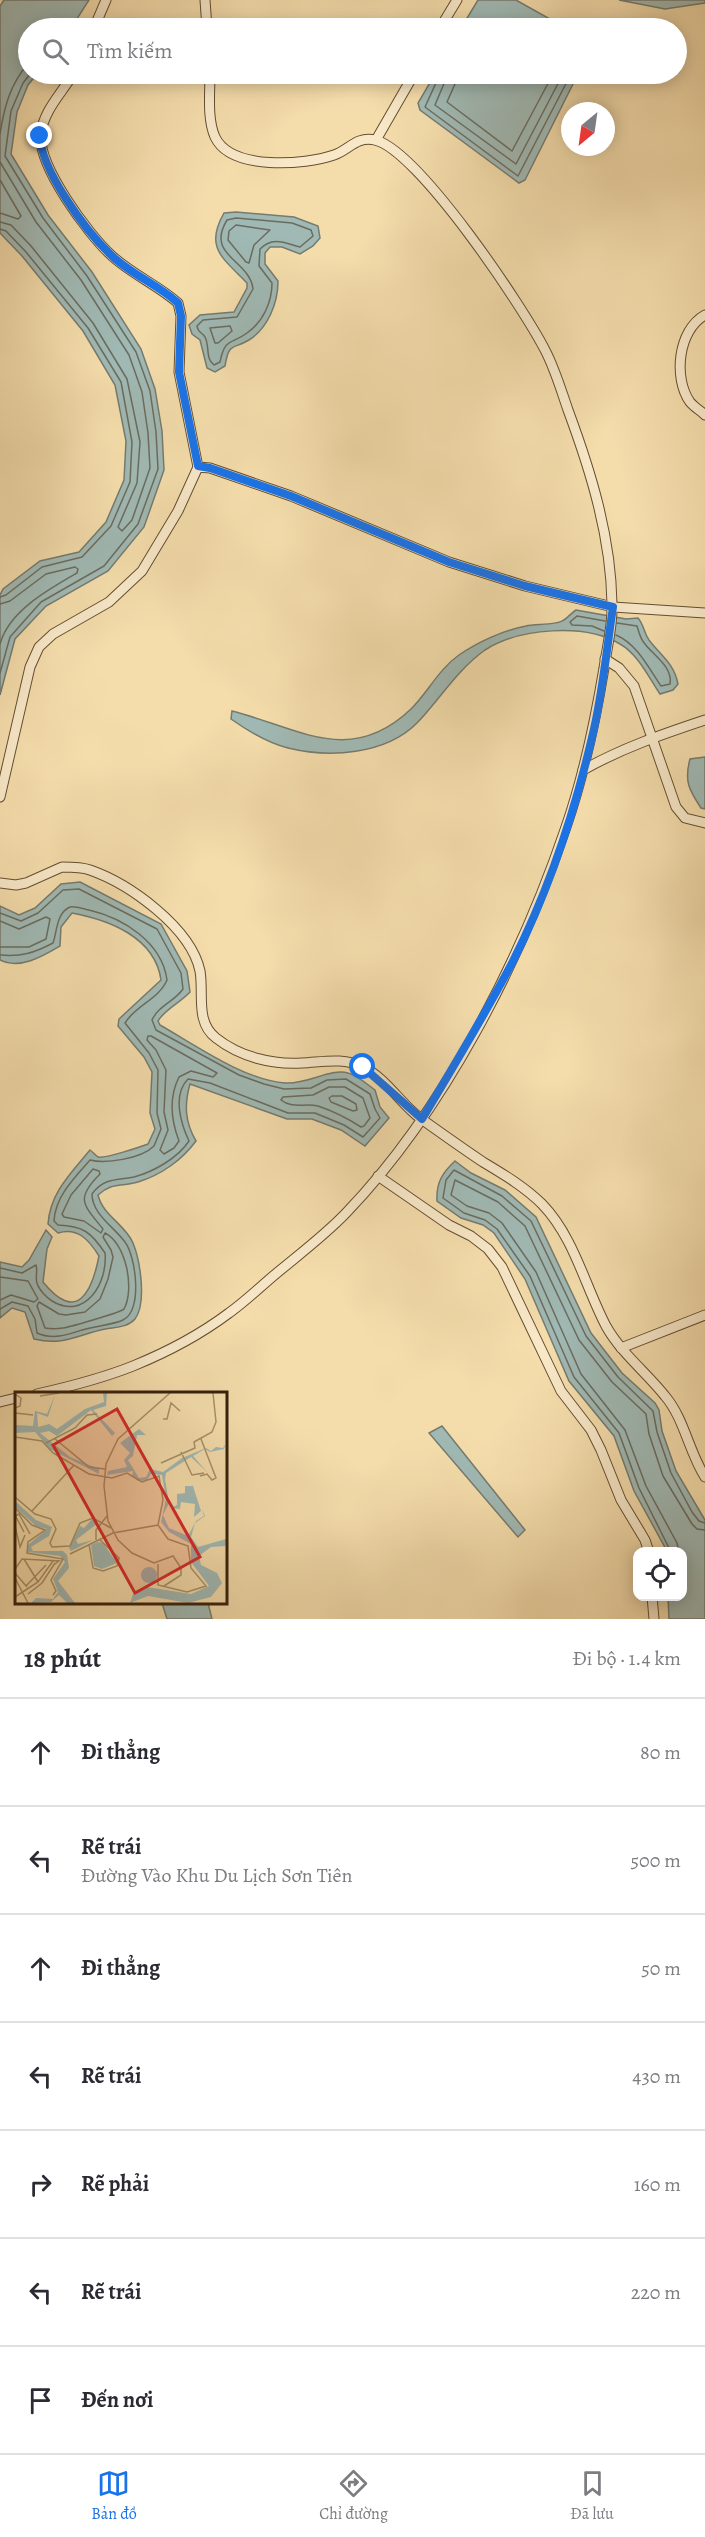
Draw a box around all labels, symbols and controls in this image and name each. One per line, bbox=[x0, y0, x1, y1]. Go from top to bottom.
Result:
search box bbox=[18, 18, 687, 84]
icon: search bbox=[39, 35, 72, 68]
text: Tìm kiếm bbox=[87, 36, 173, 66]
north arrow bbox=[561, 102, 615, 156]
route end bbox=[26, 122, 52, 148]
route start bbox=[349, 1053, 375, 1079]
inset map bbox=[15, 1392, 226, 1604]
map controls bbox=[633, 1547, 687, 1601]
button: locate bbox=[633, 1547, 687, 1601]
text: 18 phút bbox=[24, 1641, 101, 1676]
text: Đi bộ · 1.4 km bbox=[573, 1645, 681, 1672]
icon: ahead bbox=[24, 1736, 57, 1769]
text: Đi thẳng bbox=[81, 1737, 160, 1767]
text: 80 m bbox=[640, 1739, 681, 1766]
text: Rẽ trái bbox=[81, 1832, 142, 1862]
icon: left bbox=[24, 1844, 57, 1877]
text: 500 m bbox=[630, 1847, 681, 1874]
text: Đường Vào Khu Du Lịch Sơn Tiên bbox=[81, 1862, 353, 1889]
icon: ahead bbox=[24, 1952, 57, 1985]
text: Đi thẳng bbox=[81, 1953, 160, 1983]
text: 50 m bbox=[641, 1955, 681, 1982]
icon: left bbox=[24, 2060, 57, 2093]
text: Rẽ trái bbox=[81, 2061, 142, 2091]
text: 430 m bbox=[632, 2063, 681, 2090]
icon: right bbox=[24, 2168, 57, 2201]
text: Rẽ phải bbox=[81, 2169, 149, 2199]
text: 160 m bbox=[634, 2171, 681, 2198]
icon: left bbox=[24, 2276, 57, 2309]
text: Rẽ trái bbox=[81, 2277, 142, 2307]
text: 220 m bbox=[631, 2279, 681, 2306]
icon: arrive bbox=[24, 2384, 57, 2417]
text: Đến nơi bbox=[81, 2385, 153, 2415]
tab: Bản đồ bbox=[91, 2467, 137, 2525]
tab: Chỉ đường bbox=[319, 2467, 388, 2525]
tab: Đã lưu bbox=[570, 2467, 614, 2525]

